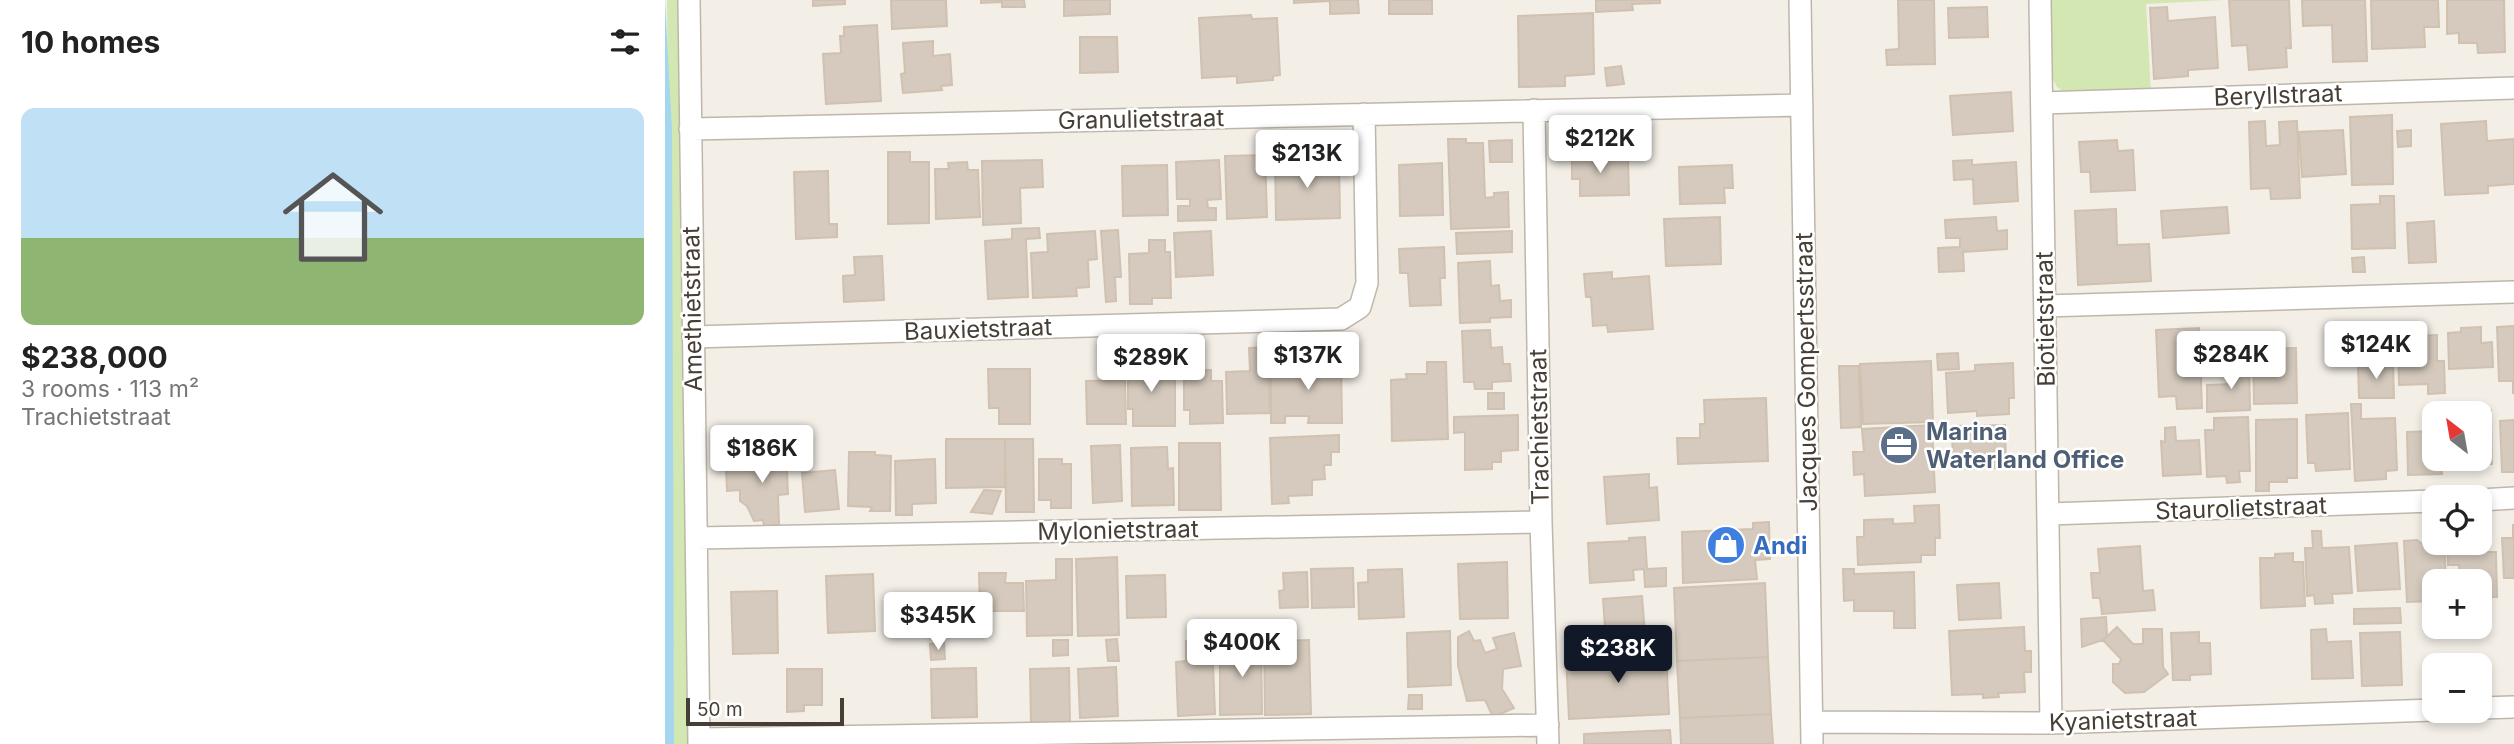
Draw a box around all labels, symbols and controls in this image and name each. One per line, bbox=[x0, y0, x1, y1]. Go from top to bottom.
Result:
icon: filters bbox=[606, 23, 644, 61]
text: 10 homes bbox=[21, 24, 160, 60]
street label: Beryllstraat bbox=[2213, 78, 2343, 112]
street label: Granulietstraat bbox=[1058, 103, 1225, 135]
pin: $212K bbox=[1551, 116, 1649, 175]
text: $212K bbox=[1565, 124, 1635, 152]
pin: $213K bbox=[1258, 130, 1356, 190]
text: $213K bbox=[1272, 139, 1342, 167]
icon: home bbox=[270, 154, 396, 280]
street label: Amethietstraat bbox=[676, 226, 708, 392]
street label: Jacques Gompertsstraat bbox=[1789, 232, 1823, 512]
street label: Biotietstraat bbox=[2029, 251, 2061, 387]
street label: Bauxietstraat bbox=[903, 312, 1053, 346]
pin: $124K bbox=[2327, 322, 2425, 381]
text: $124K bbox=[2340, 330, 2412, 358]
pin: $137K bbox=[1259, 332, 1357, 392]
pin: $284K bbox=[2182, 332, 2280, 391]
pin: $289K bbox=[1102, 334, 1200, 394]
text: $238,000 bbox=[21, 339, 168, 375]
text: $284K bbox=[2193, 340, 2269, 368]
text: $137K bbox=[1273, 341, 1343, 369]
text: $289K bbox=[1113, 343, 1189, 371]
street label: Trachietstraat bbox=[1523, 348, 1555, 505]
text: 3 rooms · 113 m² bbox=[21, 375, 199, 403]
north arrow bbox=[2422, 401, 2492, 471]
map controls bbox=[2422, 401, 2492, 723]
text: Trachietstraat bbox=[21, 403, 171, 431]
place label: Marina Waterland Office bbox=[1926, 417, 2124, 474]
office icon: Marina Waterland Office bbox=[1878, 424, 1920, 466]
pin: $186K bbox=[713, 426, 811, 485]
text: $186K bbox=[726, 434, 798, 462]
button: locate bbox=[2422, 485, 2492, 555]
street label: Staurolietstraat bbox=[2155, 491, 2327, 525]
street label: Mylonietstraat bbox=[1037, 514, 1199, 546]
shop icon: Andi bbox=[1705, 524, 1747, 566]
place label: Andi bbox=[1753, 531, 1808, 560]
button: + bbox=[2422, 569, 2492, 639]
pin: $345K bbox=[889, 592, 987, 652]
text: $345K bbox=[900, 601, 976, 629]
pin: $400K bbox=[1193, 620, 1291, 679]
pin: $238K bbox=[1569, 626, 1667, 685]
text: $400K bbox=[1203, 628, 1281, 656]
text: $238K bbox=[1580, 634, 1656, 662]
button: − bbox=[2422, 653, 2492, 723]
scale bar bbox=[686, 695, 843, 727]
text: 50 m bbox=[697, 698, 743, 721]
street label: Kyanietstraat bbox=[2049, 703, 2198, 737]

